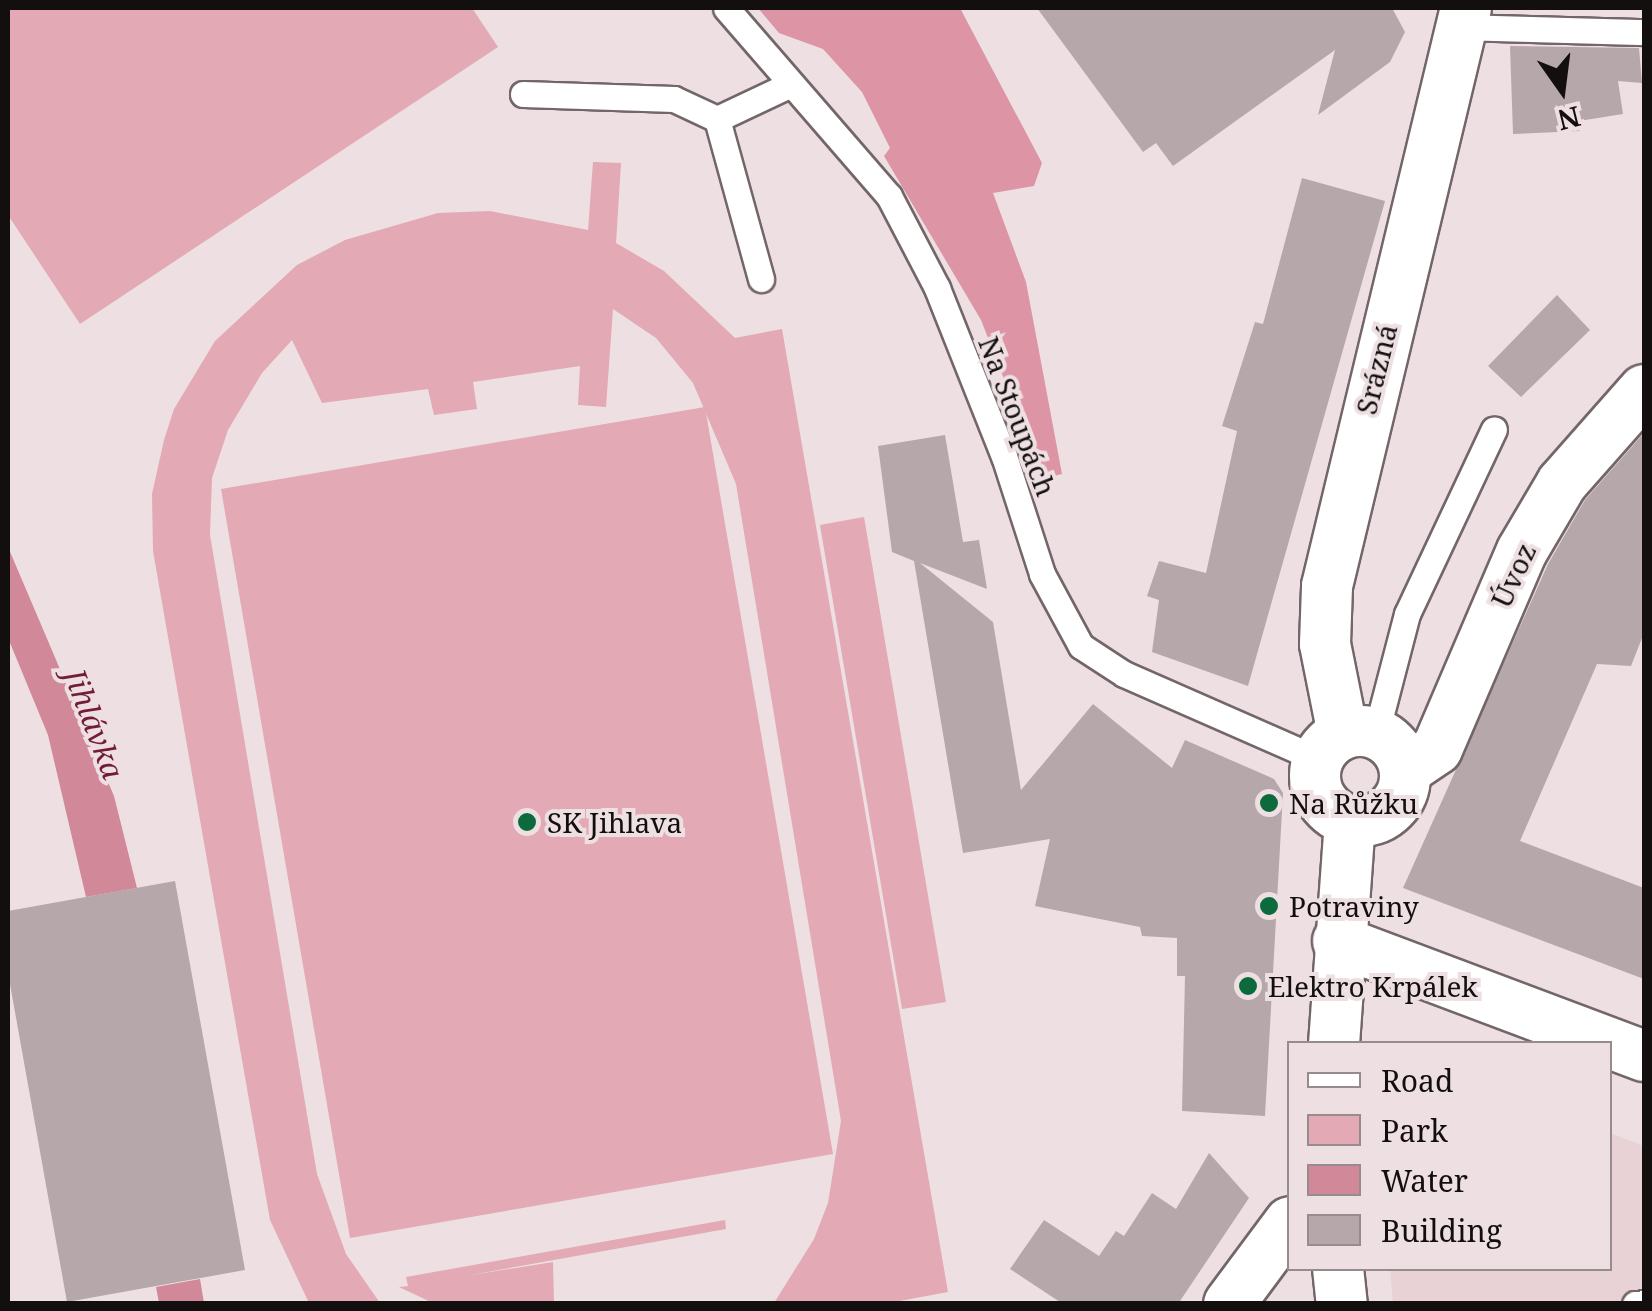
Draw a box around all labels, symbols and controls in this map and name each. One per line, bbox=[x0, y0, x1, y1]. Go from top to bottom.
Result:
north arrow bbox=[1512, 40, 1612, 140]
text: N bbox=[1554, 98, 1585, 140]
street label: Srázná bbox=[1349, 320, 1403, 418]
street label: Na Stoupách bbox=[972, 332, 1064, 500]
street label: Úvoz bbox=[1484, 538, 1542, 612]
water label: Jihlávka bbox=[57, 664, 131, 784]
place label: Na Růžku bbox=[1289, 786, 1418, 820]
marker: Na Růžku bbox=[1258, 792, 1280, 814]
place label: SK Jihlava bbox=[547, 805, 682, 839]
marker: SK Jihlava bbox=[516, 811, 538, 833]
place label: Potraviny bbox=[1289, 889, 1419, 923]
marker: Potraviny bbox=[1258, 895, 1280, 917]
place label: Elektro Krpálek bbox=[1268, 969, 1478, 1003]
marker: Elektro Krpálek bbox=[1237, 975, 1259, 997]
legend bbox=[1287, 1041, 1612, 1271]
text: Road bbox=[1381, 1060, 1453, 1101]
text: Park bbox=[1381, 1110, 1448, 1151]
text: Water bbox=[1381, 1160, 1468, 1201]
text: Building bbox=[1381, 1210, 1502, 1251]

